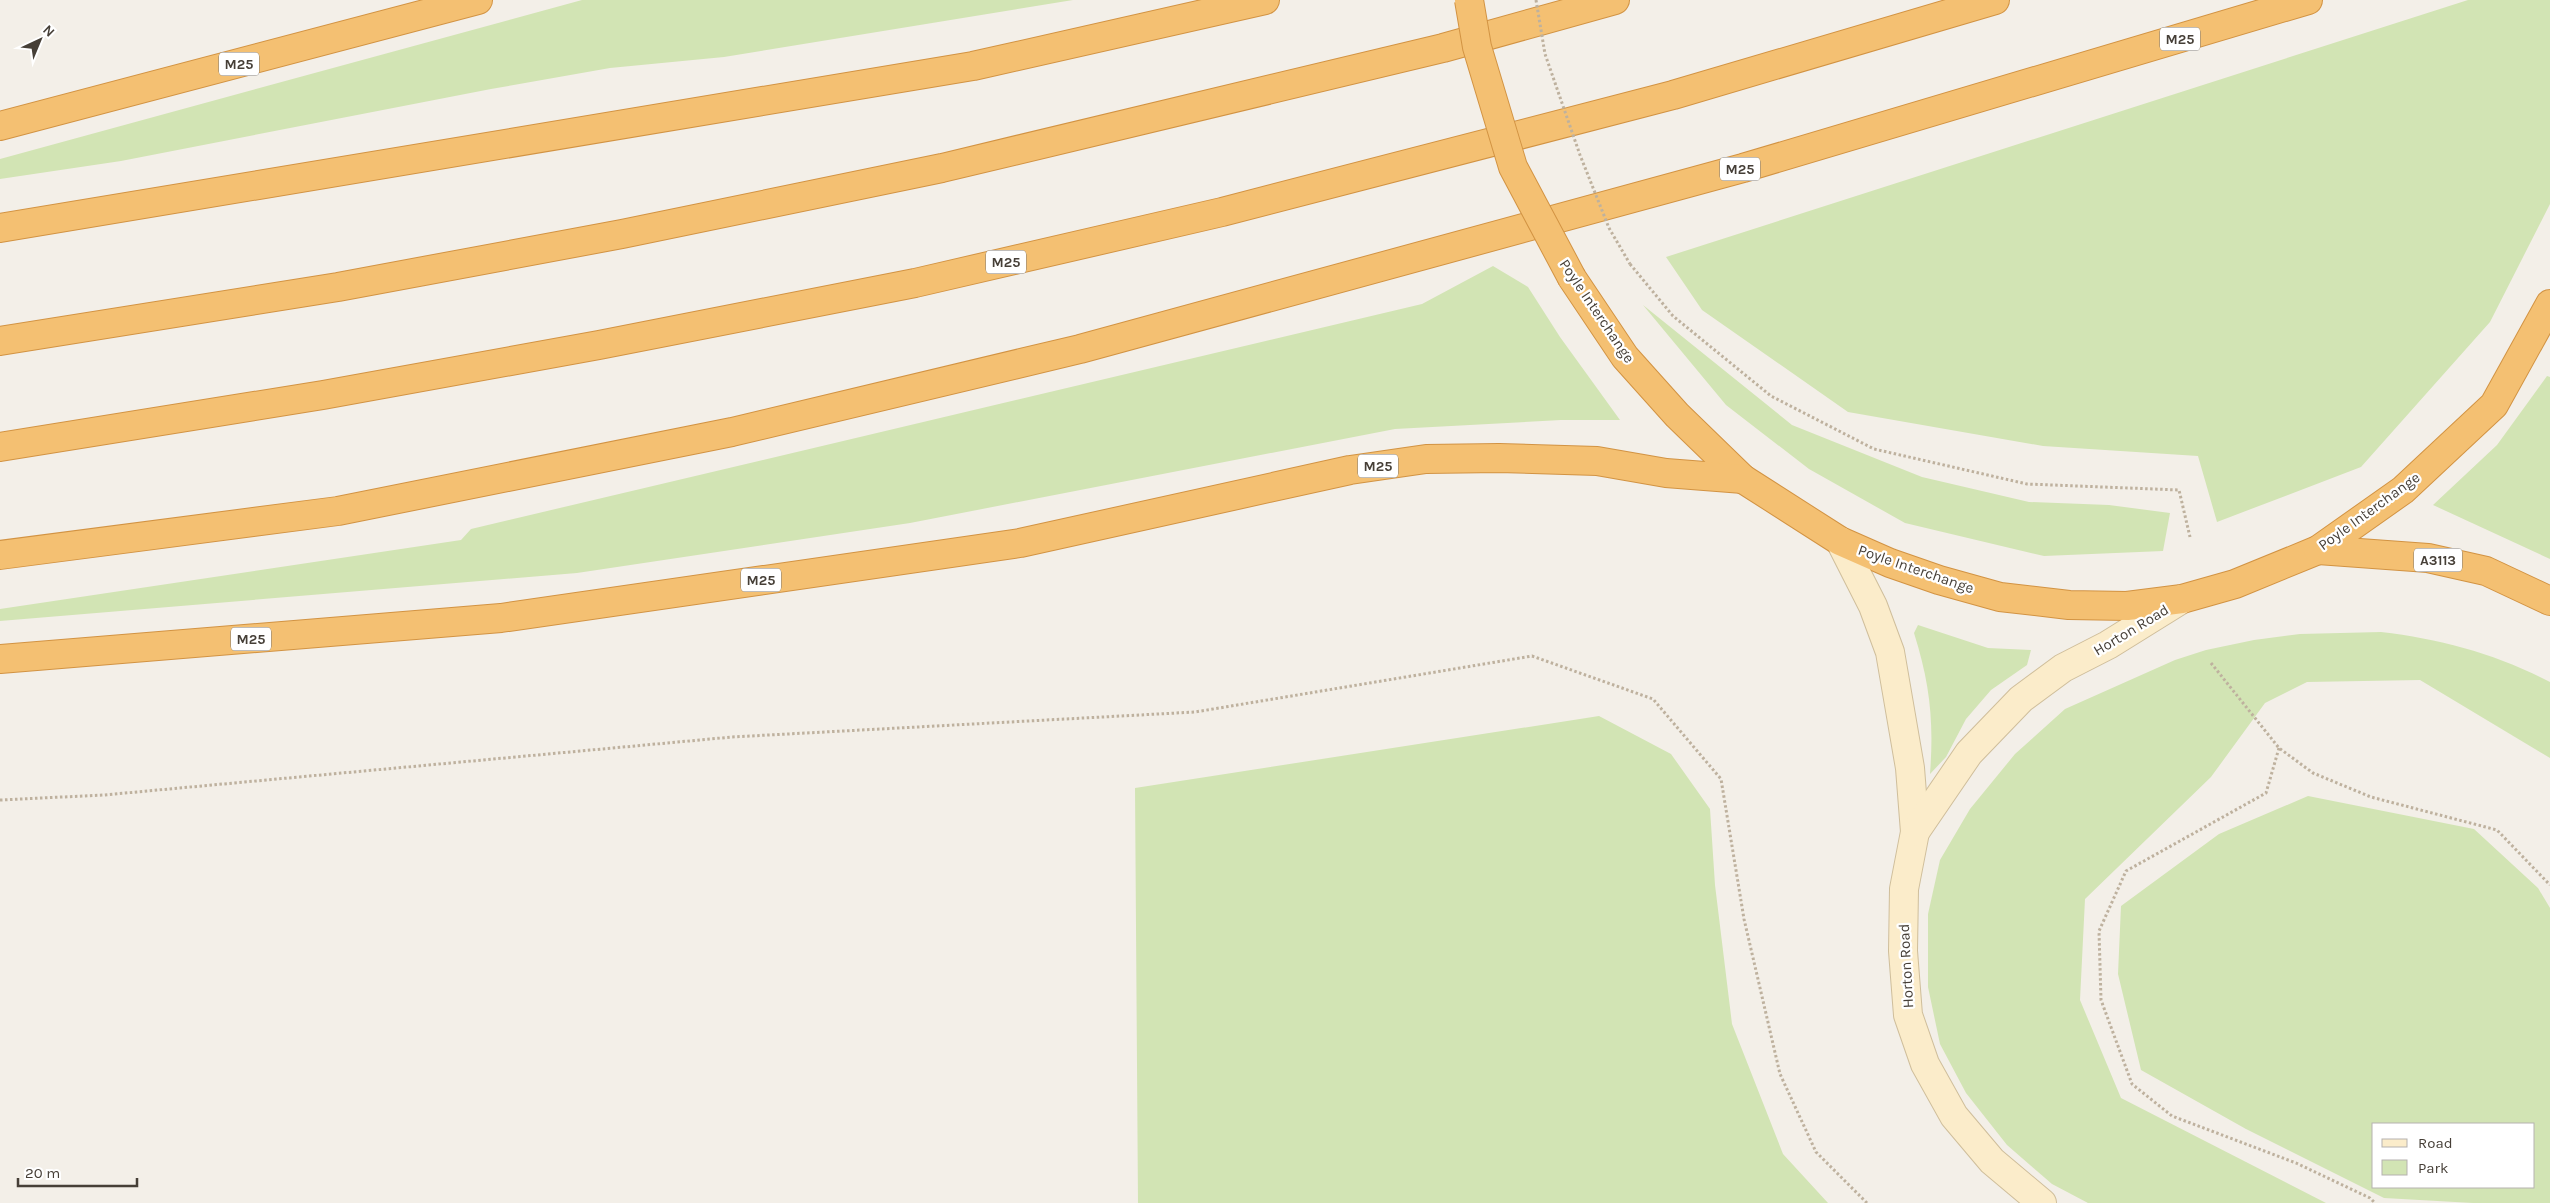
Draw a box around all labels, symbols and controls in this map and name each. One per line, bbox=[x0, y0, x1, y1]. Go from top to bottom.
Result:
north arrow bbox=[15, 15, 65, 65]
text: N bbox=[39, 21, 58, 41]
road number: M25 bbox=[2160, 28, 2200, 50]
road number: M25 bbox=[219, 52, 259, 76]
road number: M25 bbox=[1720, 157, 1760, 180]
road number: M25 bbox=[986, 250, 1026, 274]
street label: Poyle Interchange bbox=[1556, 256, 1638, 366]
road number: M25 bbox=[1358, 454, 1398, 478]
street label: Poyle Interchange bbox=[2315, 468, 2423, 554]
street label: Poyle Interchange bbox=[1856, 541, 1976, 597]
road number: A3113 bbox=[2414, 548, 2462, 572]
road number: M25 bbox=[741, 568, 781, 592]
street label: Horton Road bbox=[2090, 600, 2172, 660]
road number: M25 bbox=[231, 628, 271, 650]
street label: Horton Road bbox=[1895, 923, 1917, 1009]
legend bbox=[2372, 1123, 2535, 1188]
text: Road bbox=[2418, 1134, 2453, 1152]
scale bar bbox=[18, 1156, 136, 1188]
text: Park bbox=[2418, 1159, 2448, 1177]
text: 20 m bbox=[25, 1164, 60, 1182]

